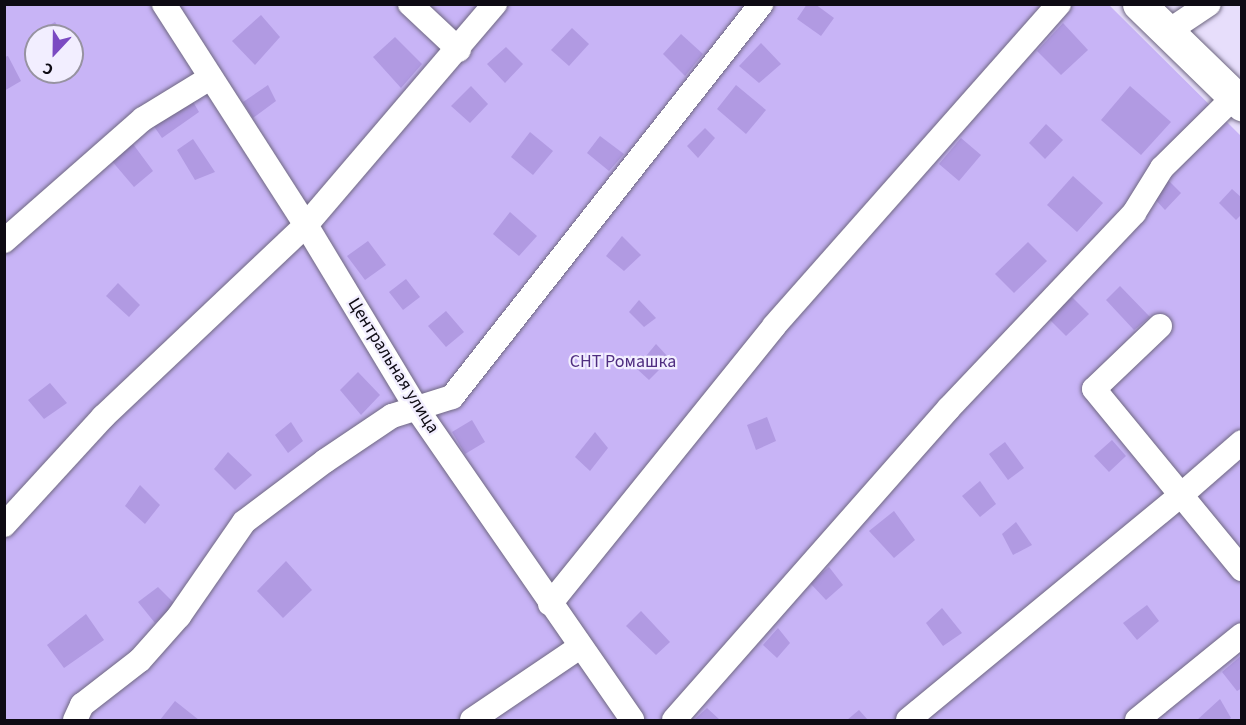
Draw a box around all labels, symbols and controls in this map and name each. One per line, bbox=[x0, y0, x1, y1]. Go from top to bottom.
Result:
north arrow bbox=[24, 24, 84, 84]
text: С bbox=[40, 57, 56, 81]
street label: Центральная улица bbox=[343, 294, 443, 438]
park label: СНТ Ромашка bbox=[570, 351, 676, 373]

